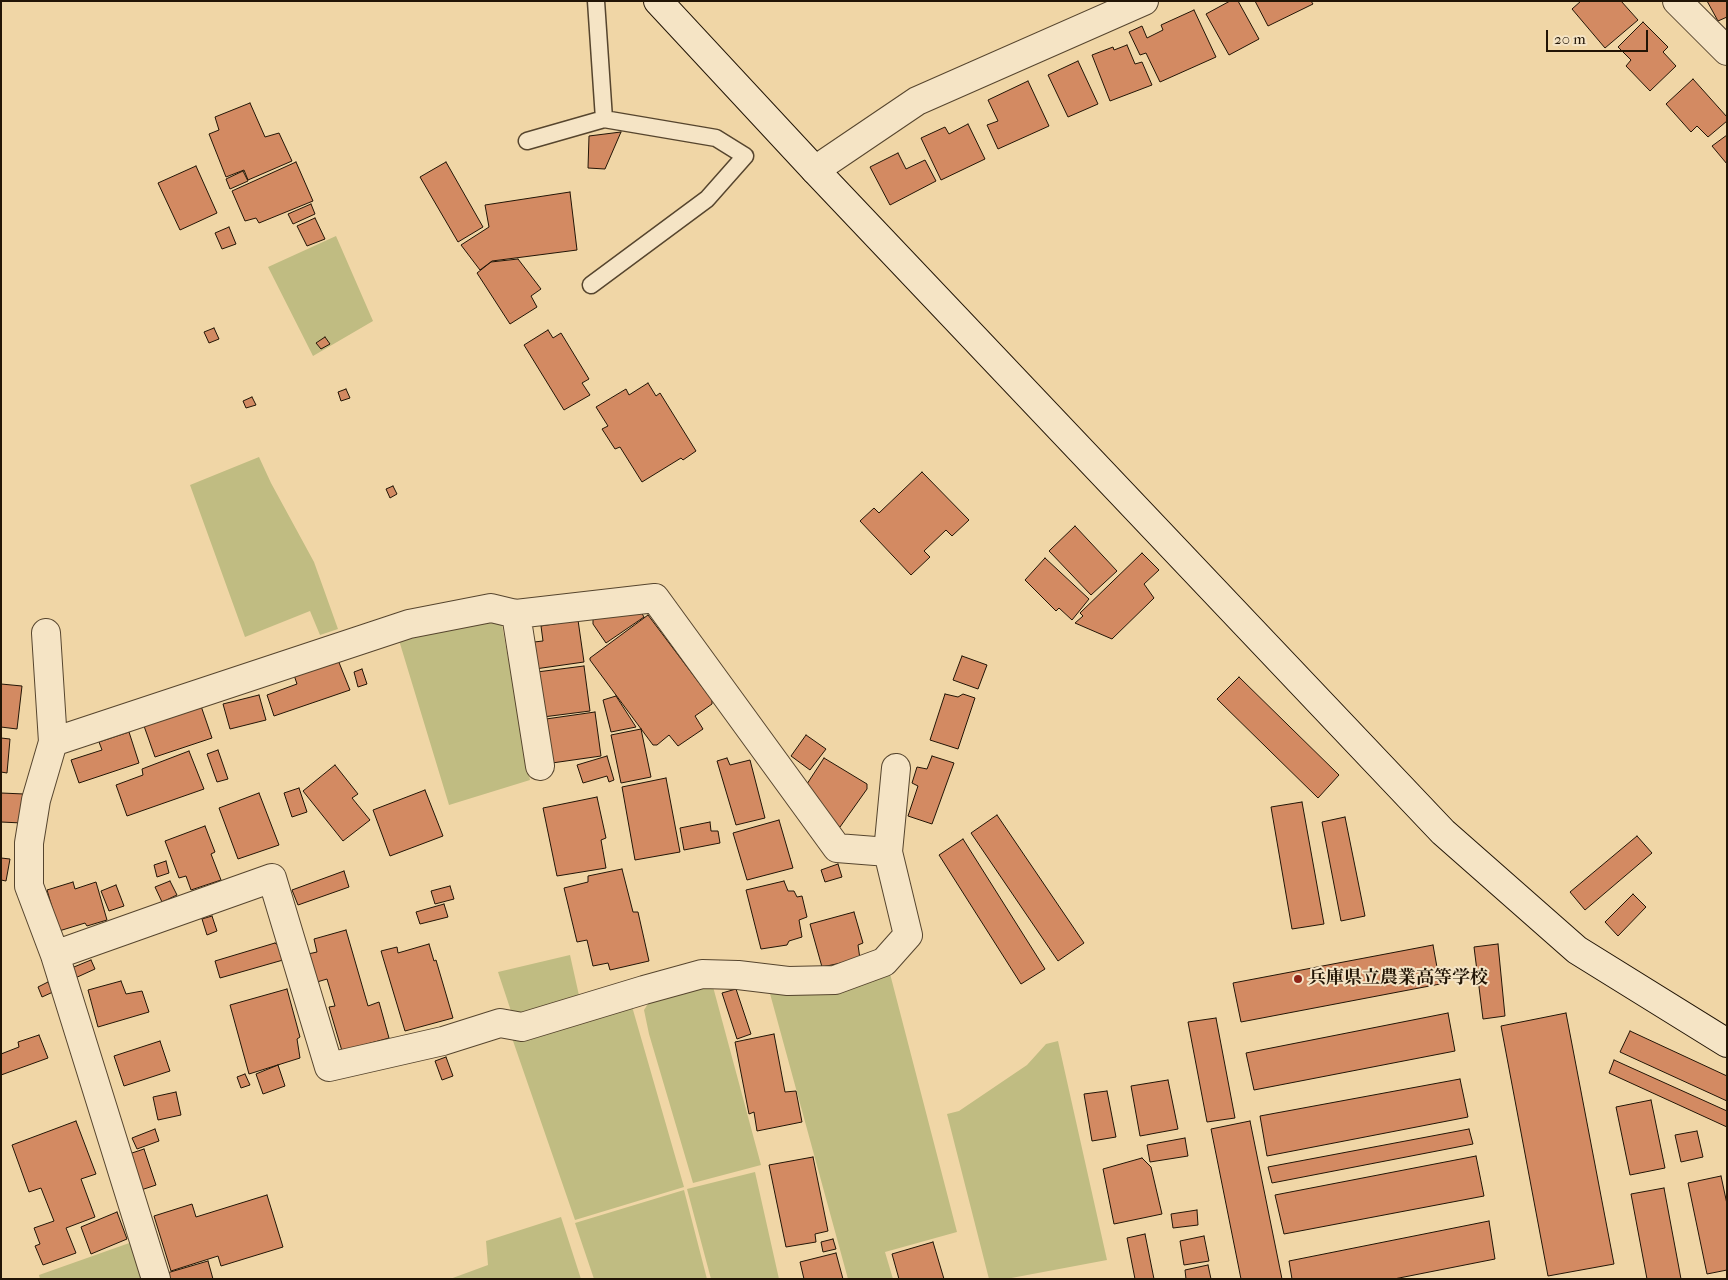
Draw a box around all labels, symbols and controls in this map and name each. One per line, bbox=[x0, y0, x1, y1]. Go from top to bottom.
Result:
scale bar bbox=[1548, 20, 1650, 52]
text: 20 m bbox=[1554, 30, 1586, 48]
place label: 兵庫県立農業高等学校 bbox=[1308, 968, 1488, 990]
marker: 兵庫県立農業高等学校 bbox=[1292, 973, 1304, 985]

